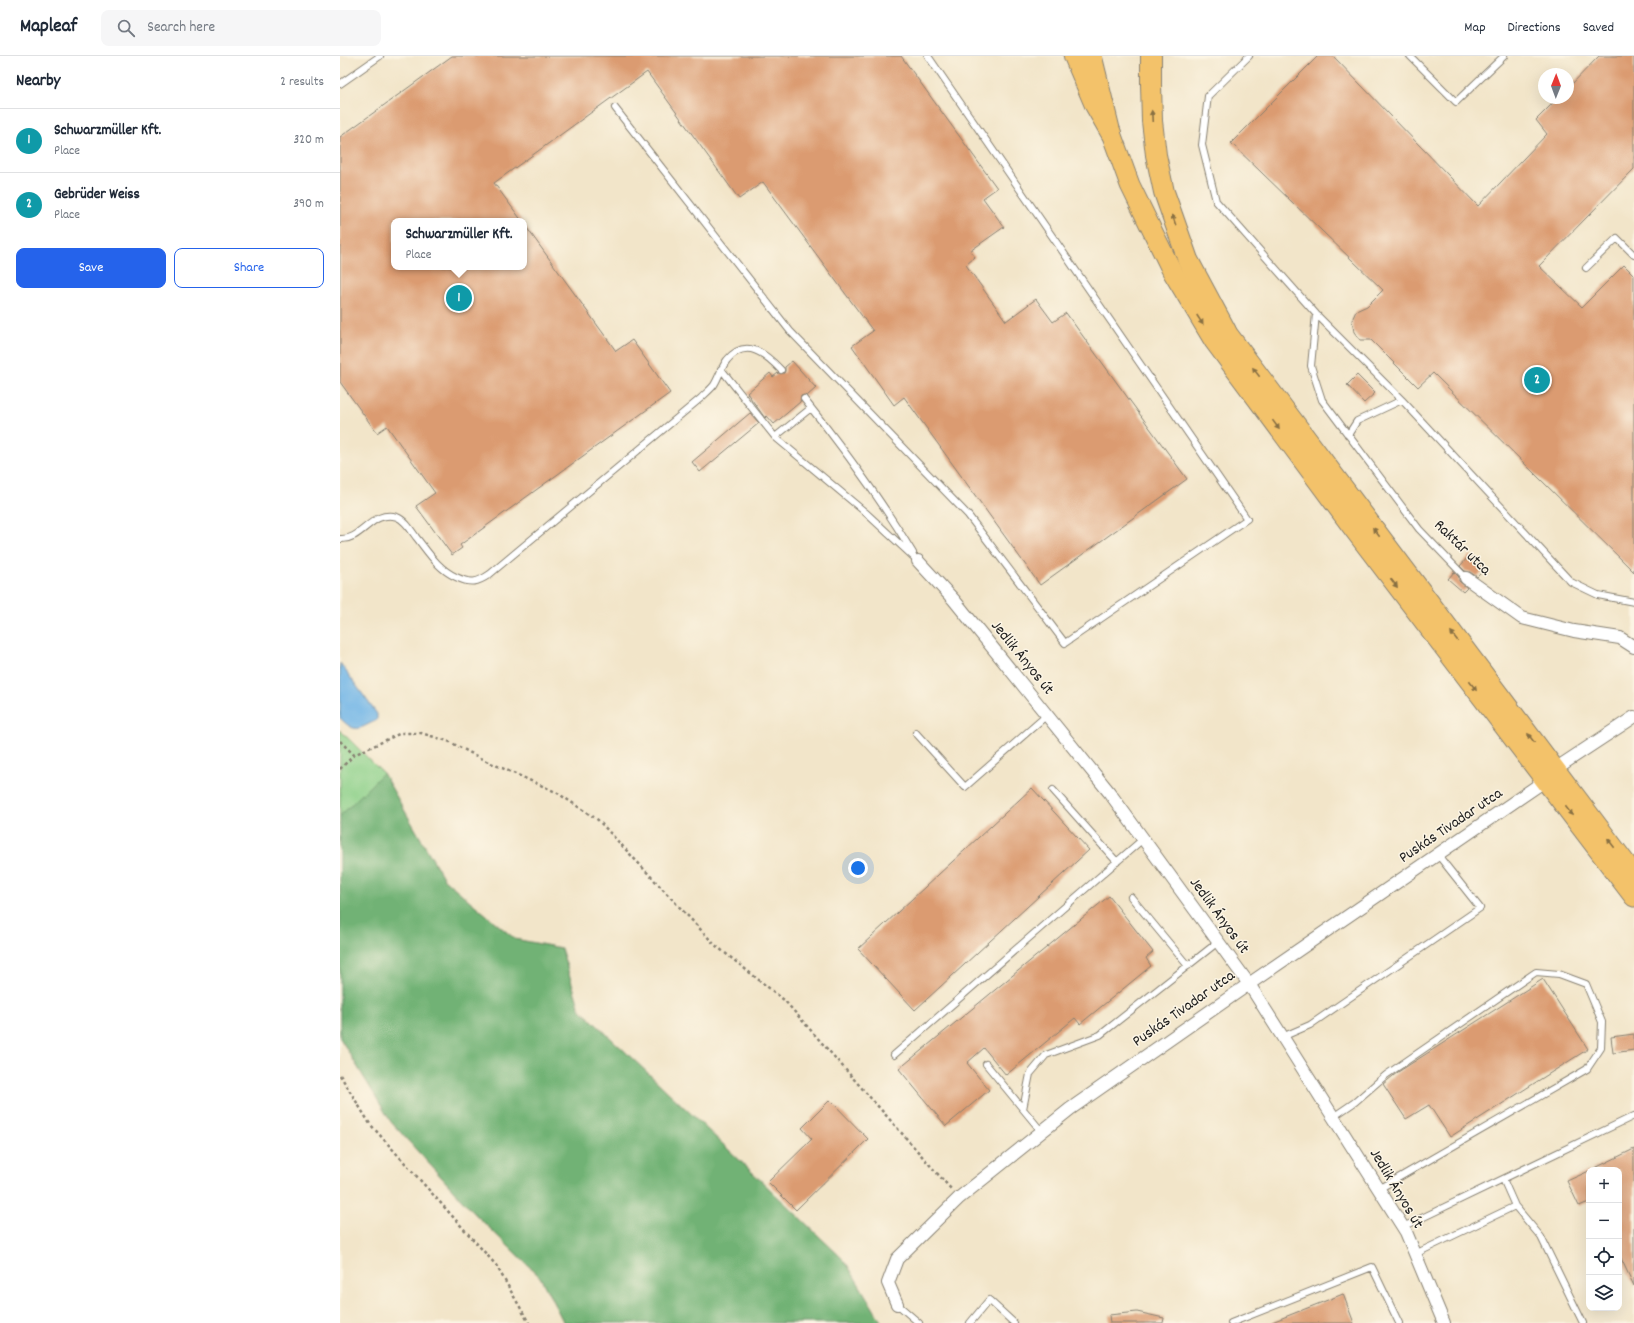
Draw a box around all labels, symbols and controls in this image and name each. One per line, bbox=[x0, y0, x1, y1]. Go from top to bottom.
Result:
search box bbox=[101, 10, 381, 46]
text: Mapleaf bbox=[20, 14, 77, 41]
icon: search bbox=[115, 17, 137, 39]
text: Search here bbox=[147, 17, 215, 39]
text: Map bbox=[1464, 18, 1486, 38]
text: Directions bbox=[1508, 18, 1561, 38]
text: Saved bbox=[1583, 18, 1614, 38]
north arrow bbox=[1538, 68, 1574, 104]
text: Nearby bbox=[16, 70, 60, 94]
text: 2 results bbox=[280, 73, 324, 92]
one-way arrow bbox=[1149, 110, 1156, 122]
text: Schwarzmüller Kft. bbox=[54, 120, 161, 142]
text: 1 bbox=[28, 131, 30, 150]
text: 320 m bbox=[294, 131, 324, 150]
text: Place bbox=[54, 142, 80, 161]
text: Gebrüder Weiss bbox=[54, 184, 140, 206]
text: 2 bbox=[26, 195, 32, 214]
text: 390 m bbox=[293, 195, 324, 214]
text: Place bbox=[54, 206, 80, 225]
one-way arrow bbox=[1170, 214, 1176, 226]
popup bbox=[391, 218, 527, 270]
text: Schwarzmüller Kft. bbox=[405, 224, 513, 246]
text: Place bbox=[405, 246, 431, 265]
button: Save bbox=[16, 248, 166, 288]
button: Share bbox=[174, 248, 324, 288]
pin: 1 bbox=[446, 283, 472, 313]
one-way arrow bbox=[1197, 314, 1204, 325]
pin: 2 bbox=[1524, 365, 1550, 395]
one-way arrow bbox=[1253, 367, 1261, 377]
one-way arrow bbox=[1272, 420, 1280, 431]
street label: Raktár utca bbox=[1428, 515, 1496, 582]
one-way arrow bbox=[1372, 527, 1380, 538]
one-way arrow bbox=[1390, 577, 1398, 588]
street label: Jedlik Ányos út bbox=[985, 616, 1059, 700]
one-way arrow bbox=[1450, 631, 1458, 642]
one-way arrow bbox=[1468, 681, 1477, 692]
one-way arrow bbox=[1528, 733, 1536, 743]
street label: Puskás Tivadar utca bbox=[1395, 782, 1508, 869]
one-way arrow bbox=[1565, 806, 1573, 817]
one-way arrow bbox=[1606, 837, 1615, 848]
your location bbox=[848, 858, 868, 878]
street label: Jedlik Ányos út bbox=[1183, 873, 1255, 959]
street label: Puskás Tivadar utca bbox=[1128, 965, 1240, 1053]
street label: Jedlik Ányos út bbox=[1363, 1145, 1429, 1233]
map controls bbox=[1586, 1167, 1622, 1311]
button: + bbox=[1586, 1167, 1622, 1203]
button: − bbox=[1586, 1203, 1622, 1239]
button: locate bbox=[1586, 1239, 1622, 1275]
button: layers bbox=[1586, 1275, 1622, 1311]

